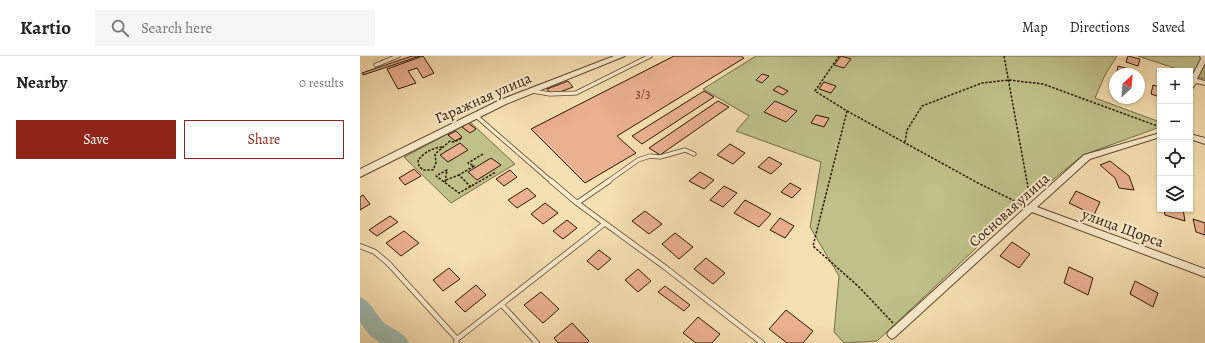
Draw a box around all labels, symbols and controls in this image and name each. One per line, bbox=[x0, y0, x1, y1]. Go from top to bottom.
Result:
search box bbox=[95, 10, 375, 46]
text: Kartio bbox=[20, 15, 71, 41]
icon: search bbox=[109, 17, 131, 39]
text: Search here bbox=[141, 18, 212, 38]
text: Map bbox=[1022, 18, 1048, 37]
text: Directions bbox=[1070, 18, 1130, 37]
text: Saved bbox=[1152, 18, 1185, 37]
street label: Гаражная улица bbox=[432, 68, 534, 128]
north arrow bbox=[1109, 68, 1145, 104]
map controls bbox=[1157, 68, 1193, 212]
button: + bbox=[1157, 68, 1193, 104]
text: Nearby bbox=[16, 71, 67, 94]
text: 0 results bbox=[299, 74, 344, 91]
house number: 3/3 bbox=[635, 85, 651, 102]
button: − bbox=[1157, 104, 1193, 140]
button: Save bbox=[16, 120, 176, 159]
button: Share bbox=[184, 120, 344, 159]
button: locate bbox=[1157, 140, 1193, 176]
street label: Сосновая улица bbox=[964, 168, 1054, 252]
button: layers bbox=[1157, 176, 1193, 212]
street label: улица Щорса bbox=[1078, 204, 1167, 252]

